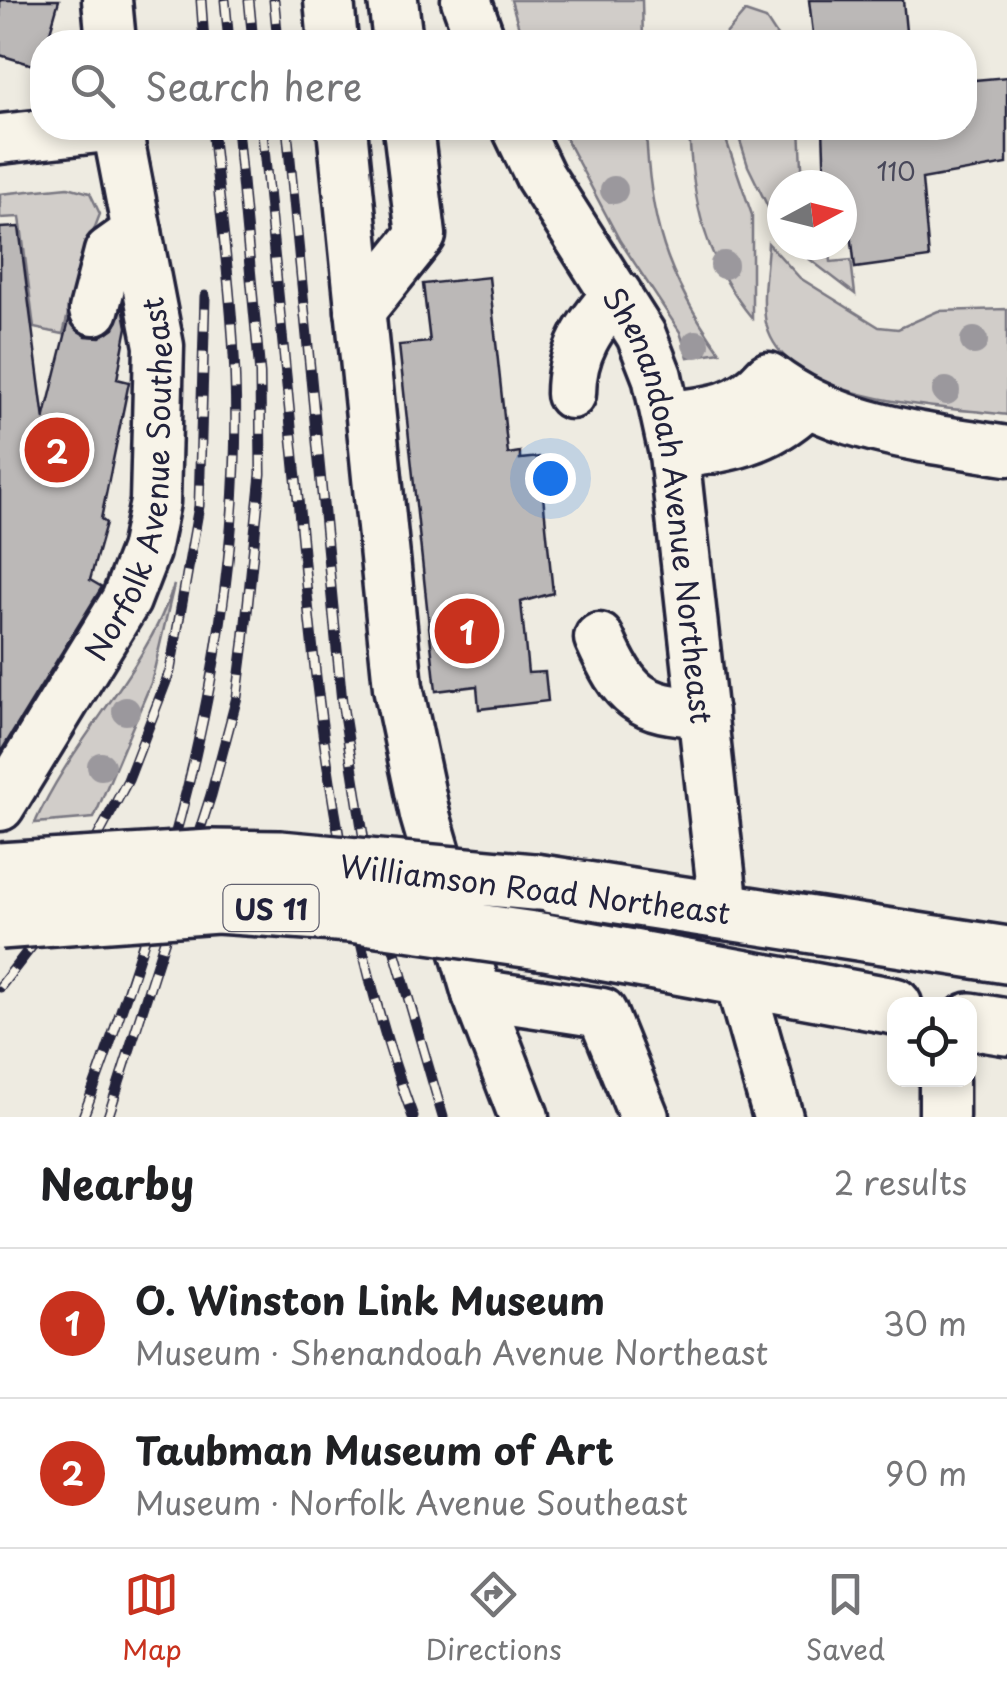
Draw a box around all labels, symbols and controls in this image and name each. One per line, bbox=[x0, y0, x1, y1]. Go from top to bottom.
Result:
search box bbox=[30, 30, 977, 140]
text: Search here bbox=[145, 57, 362, 114]
icon: search bbox=[65, 58, 120, 113]
house number: 110 bbox=[876, 152, 916, 190]
north arrow bbox=[767, 170, 857, 260]
street label: Shenandoah Avenue Northeast bbox=[593, 277, 726, 726]
street label: Norfolk Avenue Southeast bbox=[72, 294, 182, 668]
pin: 2 bbox=[24, 412, 90, 488]
your location bbox=[525, 453, 576, 504]
pin: 1 bbox=[434, 594, 500, 668]
street label: Williamson Road Northeast bbox=[337, 842, 733, 934]
road number: US 11 bbox=[224, 885, 318, 931]
map controls bbox=[887, 997, 977, 1087]
button: locate bbox=[887, 997, 977, 1087]
text: Nearby bbox=[40, 1151, 194, 1214]
text: 2 results bbox=[834, 1158, 967, 1206]
text: O. Winston Link Museum bbox=[135, 1271, 605, 1328]
text: 1 bbox=[65, 1299, 80, 1347]
text: 30 m bbox=[883, 1299, 967, 1347]
text: Museum · Shenandoah Avenue Northeast bbox=[135, 1328, 768, 1376]
text: Taubman Museum of Art bbox=[135, 1421, 614, 1478]
text: 2 bbox=[61, 1449, 84, 1497]
text: 90 m bbox=[885, 1449, 967, 1497]
text: Museum · Norfolk Avenue Southeast bbox=[135, 1478, 688, 1526]
tab: Map bbox=[122, 1567, 182, 1670]
tab: Directions bbox=[426, 1567, 562, 1670]
tab: Saved bbox=[806, 1567, 885, 1670]

